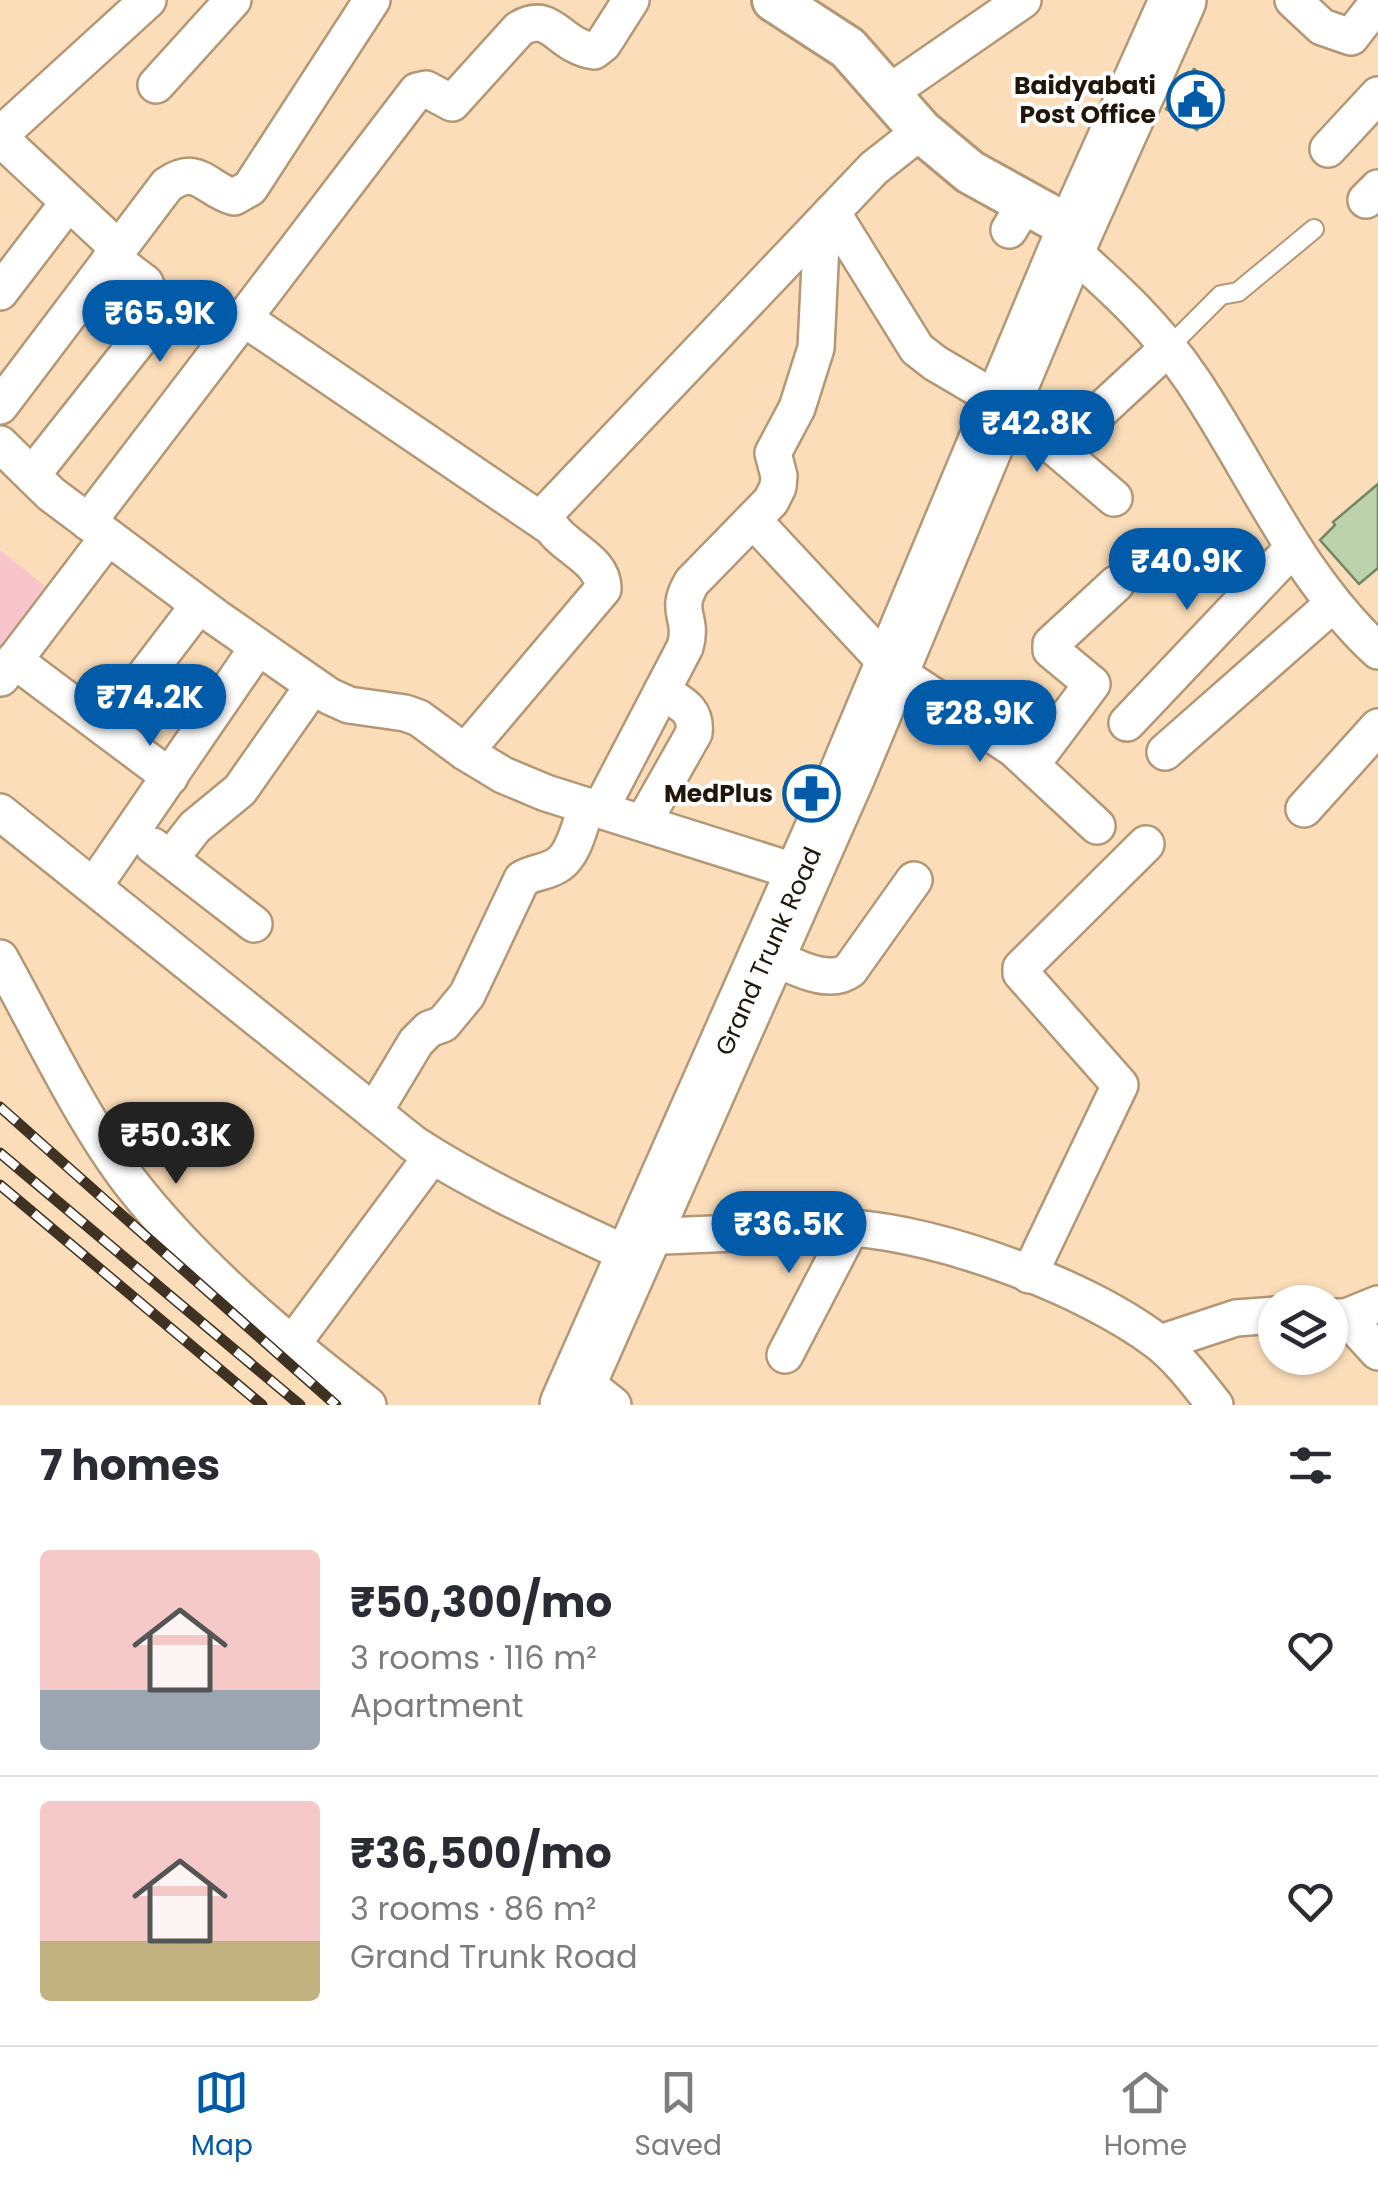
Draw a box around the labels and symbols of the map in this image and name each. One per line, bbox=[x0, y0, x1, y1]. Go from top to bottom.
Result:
place label: Baidyabati Post Office bbox=[1014, 68, 1156, 132]
public building icon: Baidyabati Post Office bbox=[1165, 69, 1225, 129]
pin: ₹65.9K bbox=[79, 280, 241, 365]
pin: ₹42.8K bbox=[956, 390, 1118, 475]
pin: ₹40.9K bbox=[1106, 528, 1268, 613]
pin: ₹74.2K bbox=[69, 664, 231, 749]
pin: ₹28.9K bbox=[899, 680, 1061, 765]
pharmacy icon: MedPlus bbox=[782, 763, 842, 823]
place label: MedPlus bbox=[664, 776, 773, 811]
street label: Grand Trunk Road bbox=[707, 841, 830, 1061]
pin: ₹50.3K bbox=[95, 1102, 257, 1187]
pin: ₹36.5K bbox=[708, 1191, 870, 1276]

